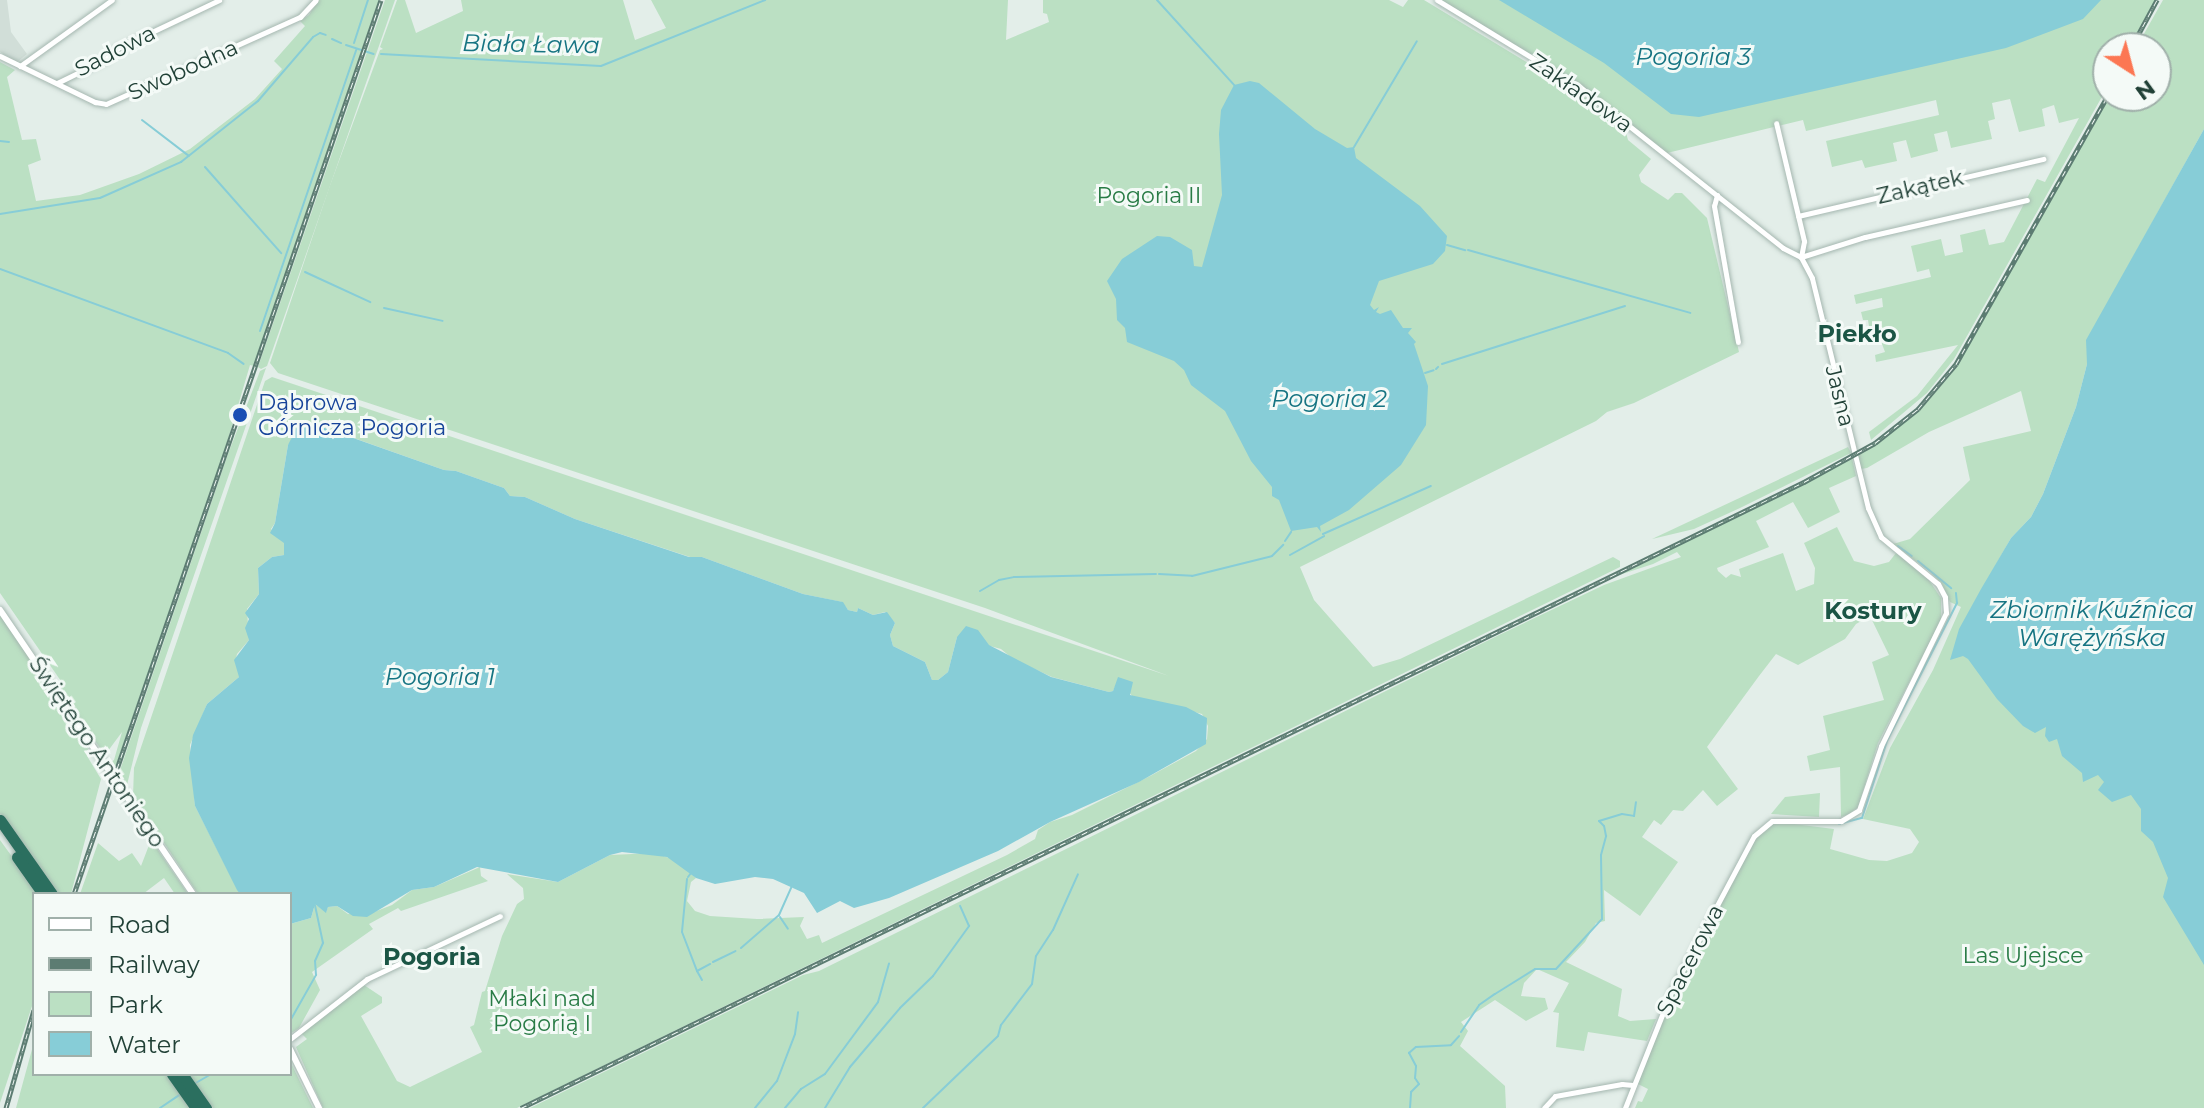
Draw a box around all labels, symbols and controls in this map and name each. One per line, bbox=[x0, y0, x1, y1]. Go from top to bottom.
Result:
street label: Sadowa bbox=[70, 20, 160, 82]
water label: Biała Ława bbox=[462, 28, 600, 60]
north arrow bbox=[2092, 32, 2172, 112]
street label: Swobodna bbox=[124, 34, 242, 106]
water label: Pogoria 3 bbox=[1635, 43, 1751, 71]
street label: Zakładowa bbox=[1524, 48, 1638, 138]
text: N bbox=[2130, 74, 2160, 106]
street label: Zakątek bbox=[1874, 164, 1966, 210]
park label: Pogoria II bbox=[1097, 183, 1201, 209]
district label: Piekło bbox=[1817, 320, 1897, 348]
street label: Jasna bbox=[1820, 362, 1860, 430]
water label: Pogoria 2 bbox=[1271, 385, 1387, 413]
place label: Dąbrowa Górnicza Pogoria bbox=[258, 389, 446, 440]
marker: Dąbrowa Górnicza Pogoria bbox=[229, 404, 251, 426]
water label: Zbiornik Kuźnica Warężyńska bbox=[1990, 596, 2194, 652]
district label: Kostury bbox=[1824, 597, 1922, 625]
street label: Świętego Antoniego bbox=[23, 652, 171, 852]
water label: Pogoria 1 bbox=[385, 663, 495, 691]
legend bbox=[32, 892, 292, 1076]
street label: Spacerowa bbox=[1651, 900, 1729, 1020]
text: Road bbox=[108, 910, 171, 939]
district label: Pogoria bbox=[383, 943, 481, 971]
park label: Las Ujejsce bbox=[1962, 943, 2084, 969]
text: Railway bbox=[108, 950, 200, 979]
park label: Młaki nad Pogorią I bbox=[488, 985, 596, 1036]
text: Park bbox=[108, 990, 163, 1019]
text: Water bbox=[108, 1030, 181, 1059]

